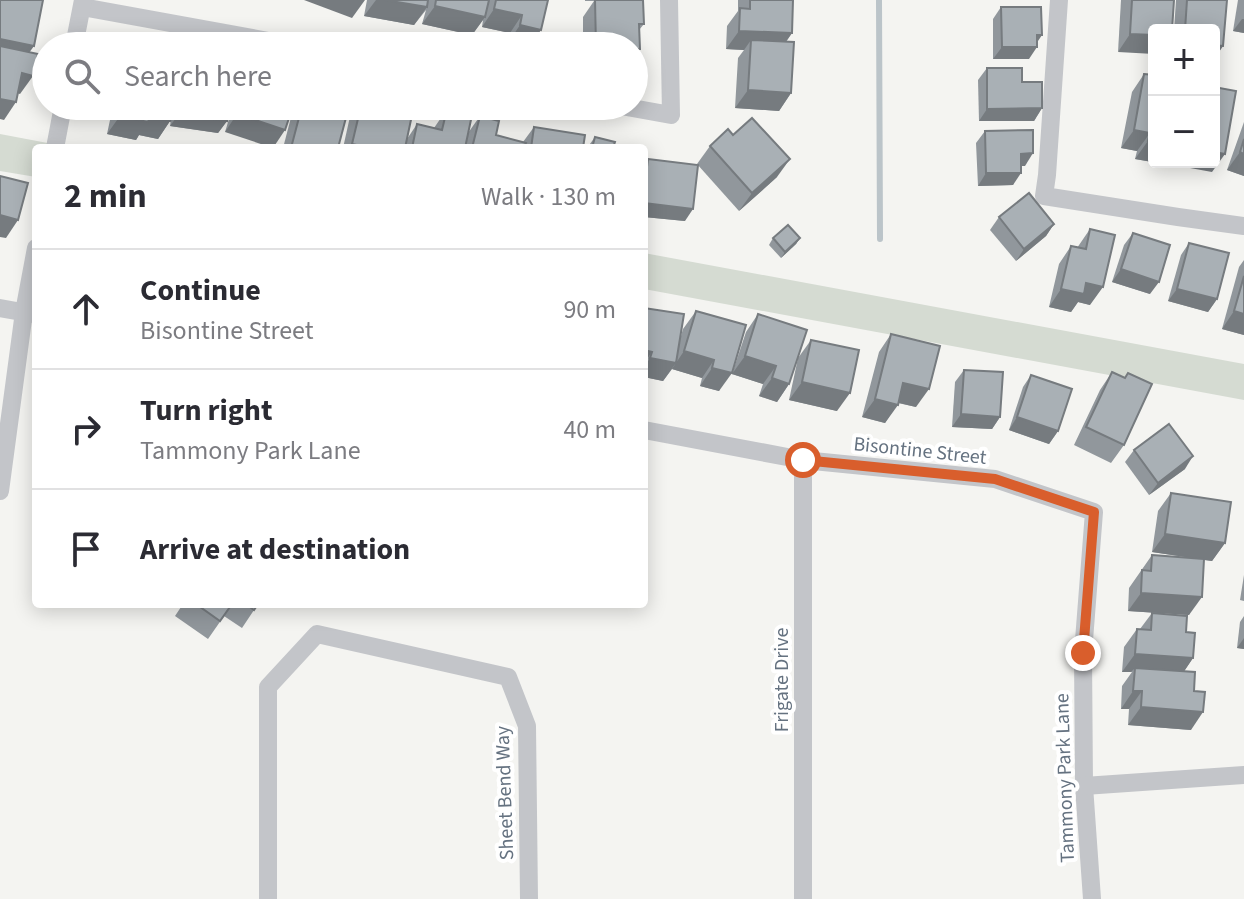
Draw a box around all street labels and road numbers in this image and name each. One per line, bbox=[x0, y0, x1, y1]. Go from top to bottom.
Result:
street label: Bisontine Street bbox=[852, 430, 988, 472]
street label: Frigate Drive bbox=[768, 628, 796, 732]
street label: Tammony Park Lane bbox=[1048, 693, 1082, 863]
street label: Sheet Bend Way bbox=[489, 725, 521, 861]

